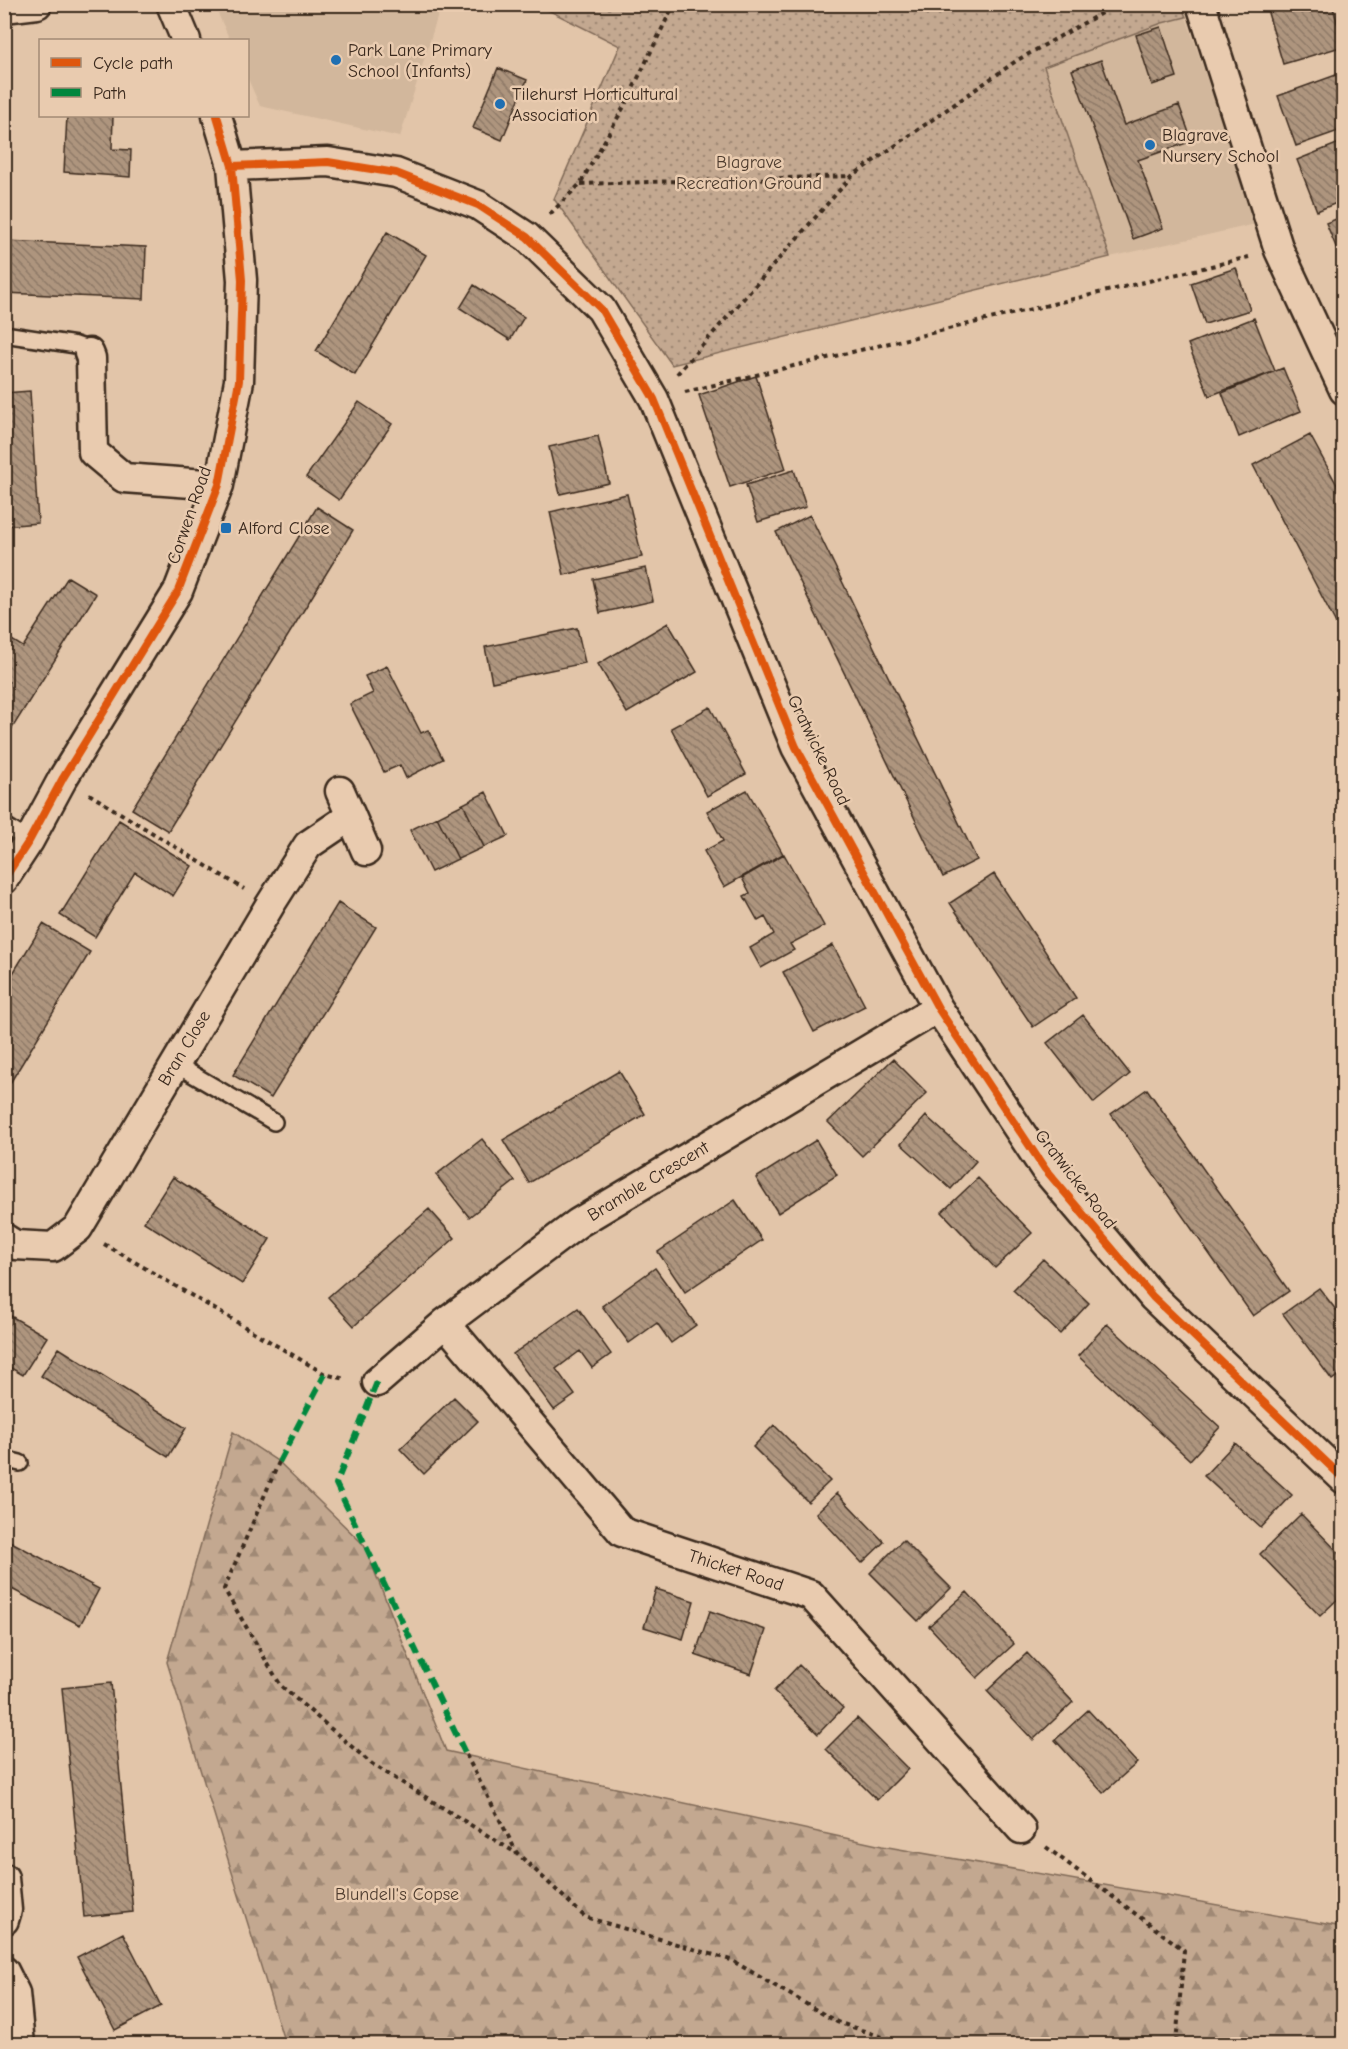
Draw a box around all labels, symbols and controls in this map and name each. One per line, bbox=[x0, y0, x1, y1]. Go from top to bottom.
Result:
legend bbox=[39, 39, 249, 117]
place label: Park Lane Primary School (Infants) bbox=[348, 40, 493, 82]
text: Cycle path bbox=[93, 53, 173, 74]
marker: Park Lane Primary School (Infants) bbox=[329, 53, 343, 67]
text: Path bbox=[93, 83, 126, 104]
place label: Tilehurst Horticultural Association bbox=[512, 84, 678, 126]
marker: Tilehurst Horticultural Association bbox=[493, 97, 507, 111]
place label: Blagrave Nursery School bbox=[1162, 125, 1279, 167]
marker: Blagrave Nursery School bbox=[1143, 138, 1157, 152]
park label: Blagrave Recreation Ground bbox=[676, 152, 822, 194]
street label: Corwen Road bbox=[163, 464, 216, 567]
place label: Alford Close bbox=[238, 518, 330, 539]
marker: Alford Close bbox=[219, 521, 233, 535]
street label: Gratwicke Road bbox=[783, 692, 854, 809]
street label: Bran Close bbox=[154, 1007, 215, 1090]
street label: Gratwicke Road bbox=[1030, 1126, 1121, 1233]
street label: Bramble Crescent bbox=[584, 1136, 713, 1226]
street label: Thicket Road bbox=[685, 1545, 786, 1596]
park label: Blundell's Copse bbox=[335, 1884, 459, 1905]

